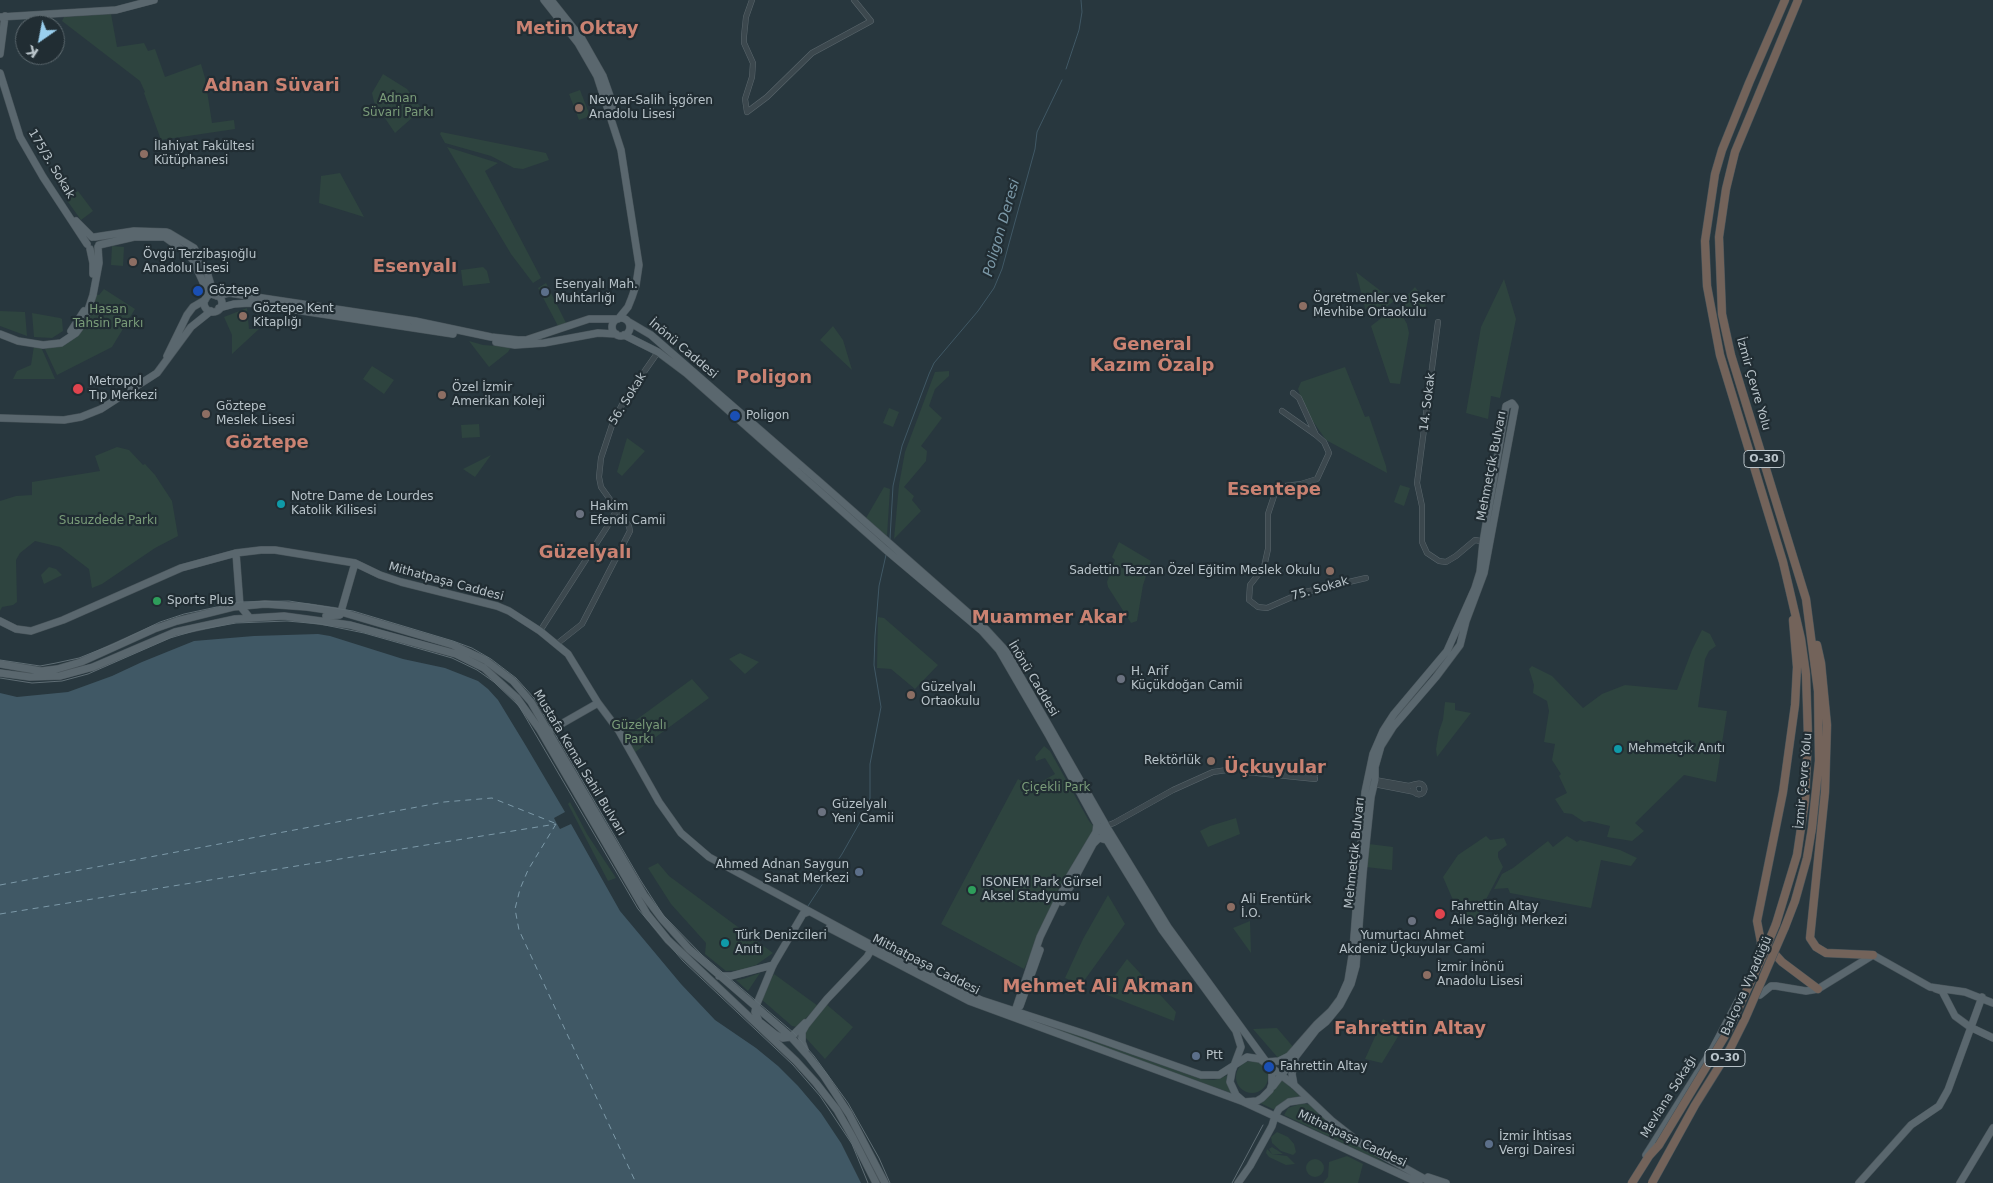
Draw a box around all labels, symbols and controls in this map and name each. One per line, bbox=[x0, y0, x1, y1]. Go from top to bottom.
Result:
north arrow bbox=[15, 15, 65, 65]
district label: Metin Oktay bbox=[515, 18, 639, 40]
text: K bbox=[23, 42, 41, 61]
district label: Adnan Süvari bbox=[204, 75, 340, 97]
park label: Adnan Süvari Parkı bbox=[362, 92, 434, 120]
place label: Nevvar-Salih İşgören Anadolu Lisesi bbox=[589, 94, 713, 122]
marker: Nevvar-Salih İşgören Anadolu Lisesi bbox=[573, 102, 585, 114]
street label: 175/3. Sokak bbox=[25, 127, 77, 201]
place label: İlahiyat Fakültesi Kütüphanesi bbox=[154, 140, 254, 168]
marker: İlahiyat Fakültesi Kütüphanesi bbox=[138, 148, 150, 160]
water label: Poligon Deresi bbox=[980, 177, 1024, 279]
place label: Övgü Terzibaşıoğlu Anadolu Lisesi bbox=[143, 248, 256, 276]
marker: Övgü Terzibaşıoğlu Anadolu Lisesi bbox=[127, 256, 139, 268]
district label: Esenyalı bbox=[373, 256, 457, 278]
place label: Esenyalı Mah. Muhtarlığı bbox=[555, 278, 638, 306]
marker: Göztepe bbox=[191, 284, 205, 298]
place label: Göztepe bbox=[209, 284, 259, 298]
marker: Esenyalı Mah. Muhtarlığı bbox=[539, 286, 551, 298]
place label: Ögretmenler ve Şeker Mevhibe Ortaokulu bbox=[1313, 292, 1445, 320]
marker: Ögretmenler ve Şeker Mevhibe Ortaokulu bbox=[1297, 300, 1309, 312]
place label: Göztepe Kent Kitaplığı bbox=[253, 302, 334, 330]
park label: Hasan Tahsin Parkı bbox=[73, 303, 143, 331]
marker: Göztepe Kent Kitaplığı bbox=[237, 310, 249, 322]
street label: İnönü Caddesi bbox=[646, 316, 720, 382]
district label: General Kazım Özalp bbox=[1090, 334, 1214, 376]
street label: İzmir Çevre Yolu bbox=[1733, 336, 1773, 432]
district label: Poligon bbox=[736, 367, 812, 389]
street label: 56. Sokak bbox=[606, 370, 650, 428]
street label: 14. Sokak bbox=[1417, 372, 1439, 432]
place label: Metropol Tıp Merkezi bbox=[89, 375, 157, 403]
place label: Özel İzmir Amerikan Koleji bbox=[452, 381, 545, 409]
marker: Metropol Tıp Merkezi bbox=[71, 382, 85, 396]
marker: Özel İzmir Amerikan Koleji bbox=[436, 389, 448, 401]
place label: Göztepe Meslek Lisesi bbox=[216, 400, 295, 428]
marker: Göztepe Meslek Lisesi bbox=[200, 408, 212, 420]
marker: Poligon bbox=[728, 409, 742, 423]
place label: Poligon bbox=[746, 409, 789, 423]
street label: Mehmetçik Bulvarı bbox=[1474, 410, 1510, 522]
district label: Göztepe bbox=[225, 432, 309, 454]
road number: O-30 bbox=[1744, 450, 1784, 468]
district label: Esentepe bbox=[1227, 479, 1321, 501]
place label: Notre Dame de Lourdes Katolik Kilisesi bbox=[291, 490, 434, 518]
marker: Notre Dame de Lourdes Katolik Kilisesi bbox=[275, 498, 287, 510]
place label: Hakim Efendi Camii bbox=[590, 500, 666, 528]
marker: Hakim Efendi Camii bbox=[574, 508, 586, 520]
park label: Susuzdede Parkı bbox=[59, 514, 157, 528]
district label: Güzelyalı bbox=[539, 542, 631, 564]
street label: Mithatpaşa Caddesi bbox=[387, 560, 505, 604]
place label: Sadettin Tezcan Özel Eğitim Meslek Okulu bbox=[1069, 564, 1320, 578]
marker: Sadettin Tezcan Özel Eğitim Meslek Okulu bbox=[1324, 565, 1336, 577]
street label: 75. Sokak bbox=[1290, 574, 1350, 604]
place label: Sports Plus bbox=[167, 594, 234, 608]
marker: Sports Plus bbox=[151, 595, 163, 607]
district label: Muammer Akar bbox=[972, 607, 1126, 629]
street label: İnönü Caddesi bbox=[1005, 639, 1061, 719]
place label: H. Arif Küçükdoğan Camii bbox=[1131, 665, 1242, 693]
marker: H. Arif Küçükdoğan Camii bbox=[1115, 673, 1127, 685]
place label: Güzelyalı Ortaokulu bbox=[921, 681, 980, 709]
street label: Mustafa Kemal Sahil Bulvarı bbox=[530, 688, 628, 838]
marker: Güzelyalı Ortaokulu bbox=[905, 689, 917, 701]
park label: Güzelyalı Parkı bbox=[611, 719, 667, 747]
street label: İzmir Çevre Yolu bbox=[1793, 732, 1815, 830]
place label: Mehmetçik Anıtı bbox=[1628, 742, 1725, 756]
marker: Mehmetçik Anıtı bbox=[1612, 743, 1624, 755]
place label: Rektörlük bbox=[1144, 754, 1201, 768]
marker: Rektörlük bbox=[1205, 755, 1217, 767]
district label: Üçkuyular bbox=[1224, 757, 1326, 779]
park label: Çiçekli Park bbox=[1021, 781, 1091, 795]
street label: Mehmetçik Bulvarı bbox=[1342, 797, 1368, 909]
place label: Güzelyalı Yeni Camii bbox=[832, 798, 894, 826]
marker: Güzelyalı Yeni Camii bbox=[816, 806, 828, 818]
place label: Ahmed Adnan Saygun Sanat Merkezi bbox=[716, 858, 849, 886]
marker: Ahmed Adnan Saygun Sanat Merkezi bbox=[853, 866, 865, 878]
place label: ISONEM Park Gürsel Aksel Stadyumu bbox=[982, 876, 1102, 904]
marker: ISONEM Park Gürsel Aksel Stadyumu bbox=[966, 884, 978, 896]
place label: Ali Erentürk İ.O. bbox=[1241, 893, 1311, 921]
place label: Fahrettin Altay Aile Sağlığı Merkezi bbox=[1451, 900, 1567, 928]
marker: Ali Erentürk İ.O. bbox=[1225, 901, 1237, 913]
marker: Fahrettin Altay Aile Sağlığı Merkezi bbox=[1433, 907, 1447, 921]
marker: Yumurtacı Ahmet Akdeniz Üçkuyular Cami bbox=[1406, 915, 1418, 927]
place label: Türk Denizcileri Anıtı bbox=[735, 929, 827, 957]
place label: Yumurtacı Ahmet Akdeniz Üçkuyular Cami bbox=[1339, 929, 1485, 957]
street label: Mithatpaşa Caddesi bbox=[870, 932, 982, 998]
street label: Balçova Viyadüğü bbox=[1719, 934, 1775, 1038]
marker: Türk Denizcileri Anıtı bbox=[719, 937, 731, 949]
place label: İzmir İnönü Anadolu Lisesi bbox=[1437, 961, 1523, 989]
marker: İzmir İnönü Anadolu Lisesi bbox=[1421, 969, 1433, 981]
district label: Mehmet Ali Akman bbox=[1003, 976, 1193, 998]
district label: Fahrettin Altay bbox=[1334, 1018, 1486, 1040]
place label: Ptt bbox=[1206, 1049, 1223, 1063]
marker: Ptt bbox=[1190, 1050, 1202, 1062]
road number: O-30 bbox=[1705, 1050, 1745, 1066]
street label: Mevlana Sokağı bbox=[1638, 1053, 1700, 1141]
marker: Fahrettin Altay bbox=[1262, 1060, 1276, 1074]
place label: Fahrettin Altay bbox=[1280, 1060, 1368, 1074]
street label: Mithatpaşa Caddesi bbox=[1295, 1107, 1409, 1171]
place label: İzmir İhtisas Vergi Dairesi bbox=[1499, 1130, 1575, 1158]
marker: İzmir İhtisas Vergi Dairesi bbox=[1483, 1138, 1495, 1150]

